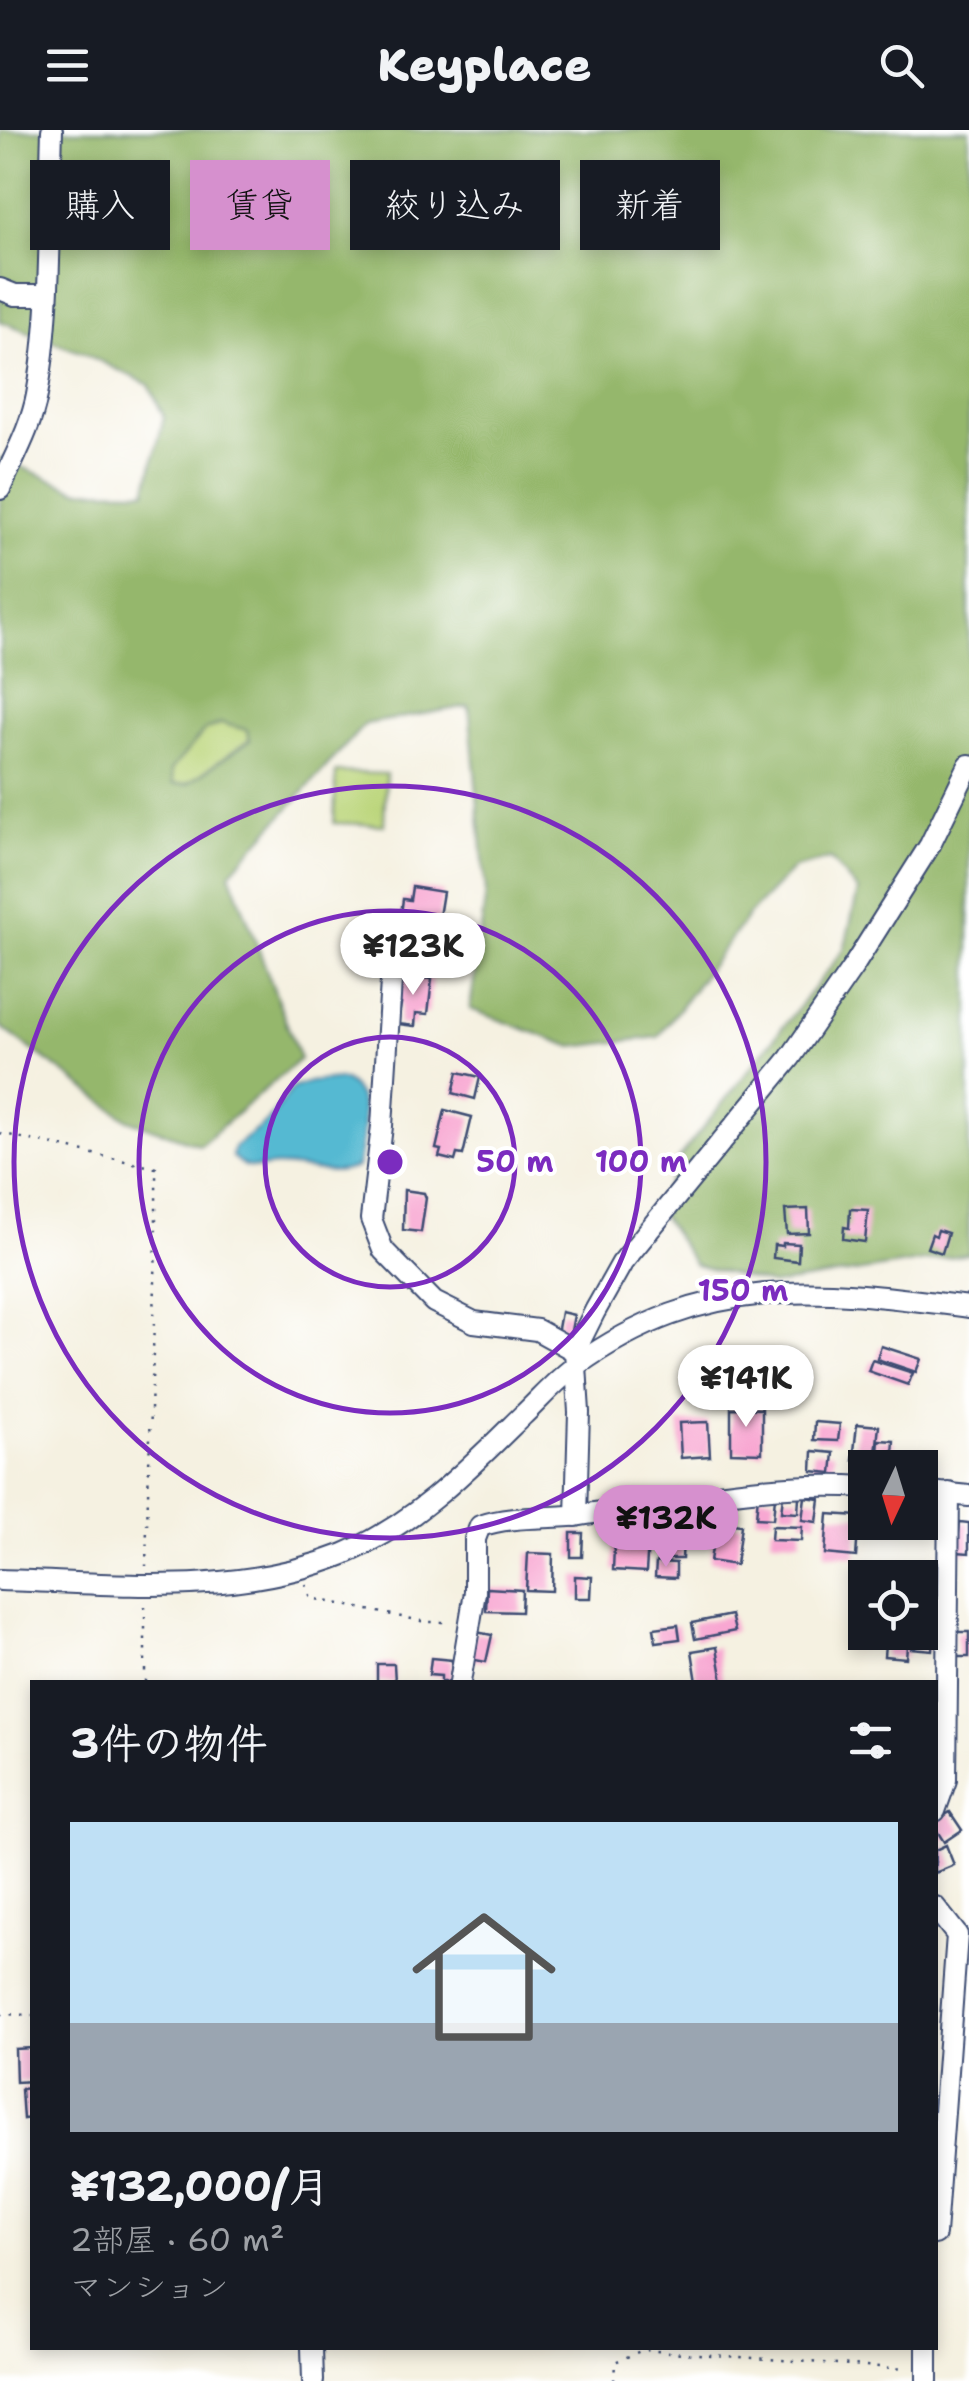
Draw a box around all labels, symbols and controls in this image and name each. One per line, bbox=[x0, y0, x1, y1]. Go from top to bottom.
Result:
text: Keyplace bbox=[378, 35, 591, 95]
icon: menu bbox=[40, 38, 95, 93]
icon: search bbox=[874, 38, 929, 93]
chip: 購入 bbox=[30, 160, 170, 250]
chip: 賃貸 bbox=[190, 160, 330, 250]
chip: 絞り込み bbox=[350, 160, 560, 250]
chip: 新着 bbox=[580, 160, 720, 250]
pin: ¥123K bbox=[343, 913, 483, 998]
text: ¥123K bbox=[362, 924, 464, 967]
text: 50 m bbox=[476, 1141, 554, 1182]
text: 100 m bbox=[595, 1141, 687, 1182]
centre of rings bbox=[372, 1144, 408, 1180]
text: 150 m bbox=[698, 1270, 788, 1311]
pin: ¥141K bbox=[676, 1345, 816, 1430]
text: ¥141K bbox=[700, 1356, 792, 1399]
north arrow bbox=[848, 1450, 938, 1540]
map controls bbox=[848, 1450, 938, 1650]
pin: ¥132K bbox=[596, 1485, 736, 1570]
text: ¥132K bbox=[615, 1496, 717, 1539]
button: locate bbox=[848, 1560, 938, 1650]
icon: filters bbox=[843, 1713, 898, 1768]
text: 3件の物件 bbox=[70, 1715, 267, 1771]
icon: home bbox=[394, 1887, 574, 2067]
text: ¥132,000/月 bbox=[70, 2158, 330, 2214]
text: 2部屋 · 60 m² bbox=[70, 2218, 284, 2261]
text: マンション bbox=[70, 2265, 229, 2308]

